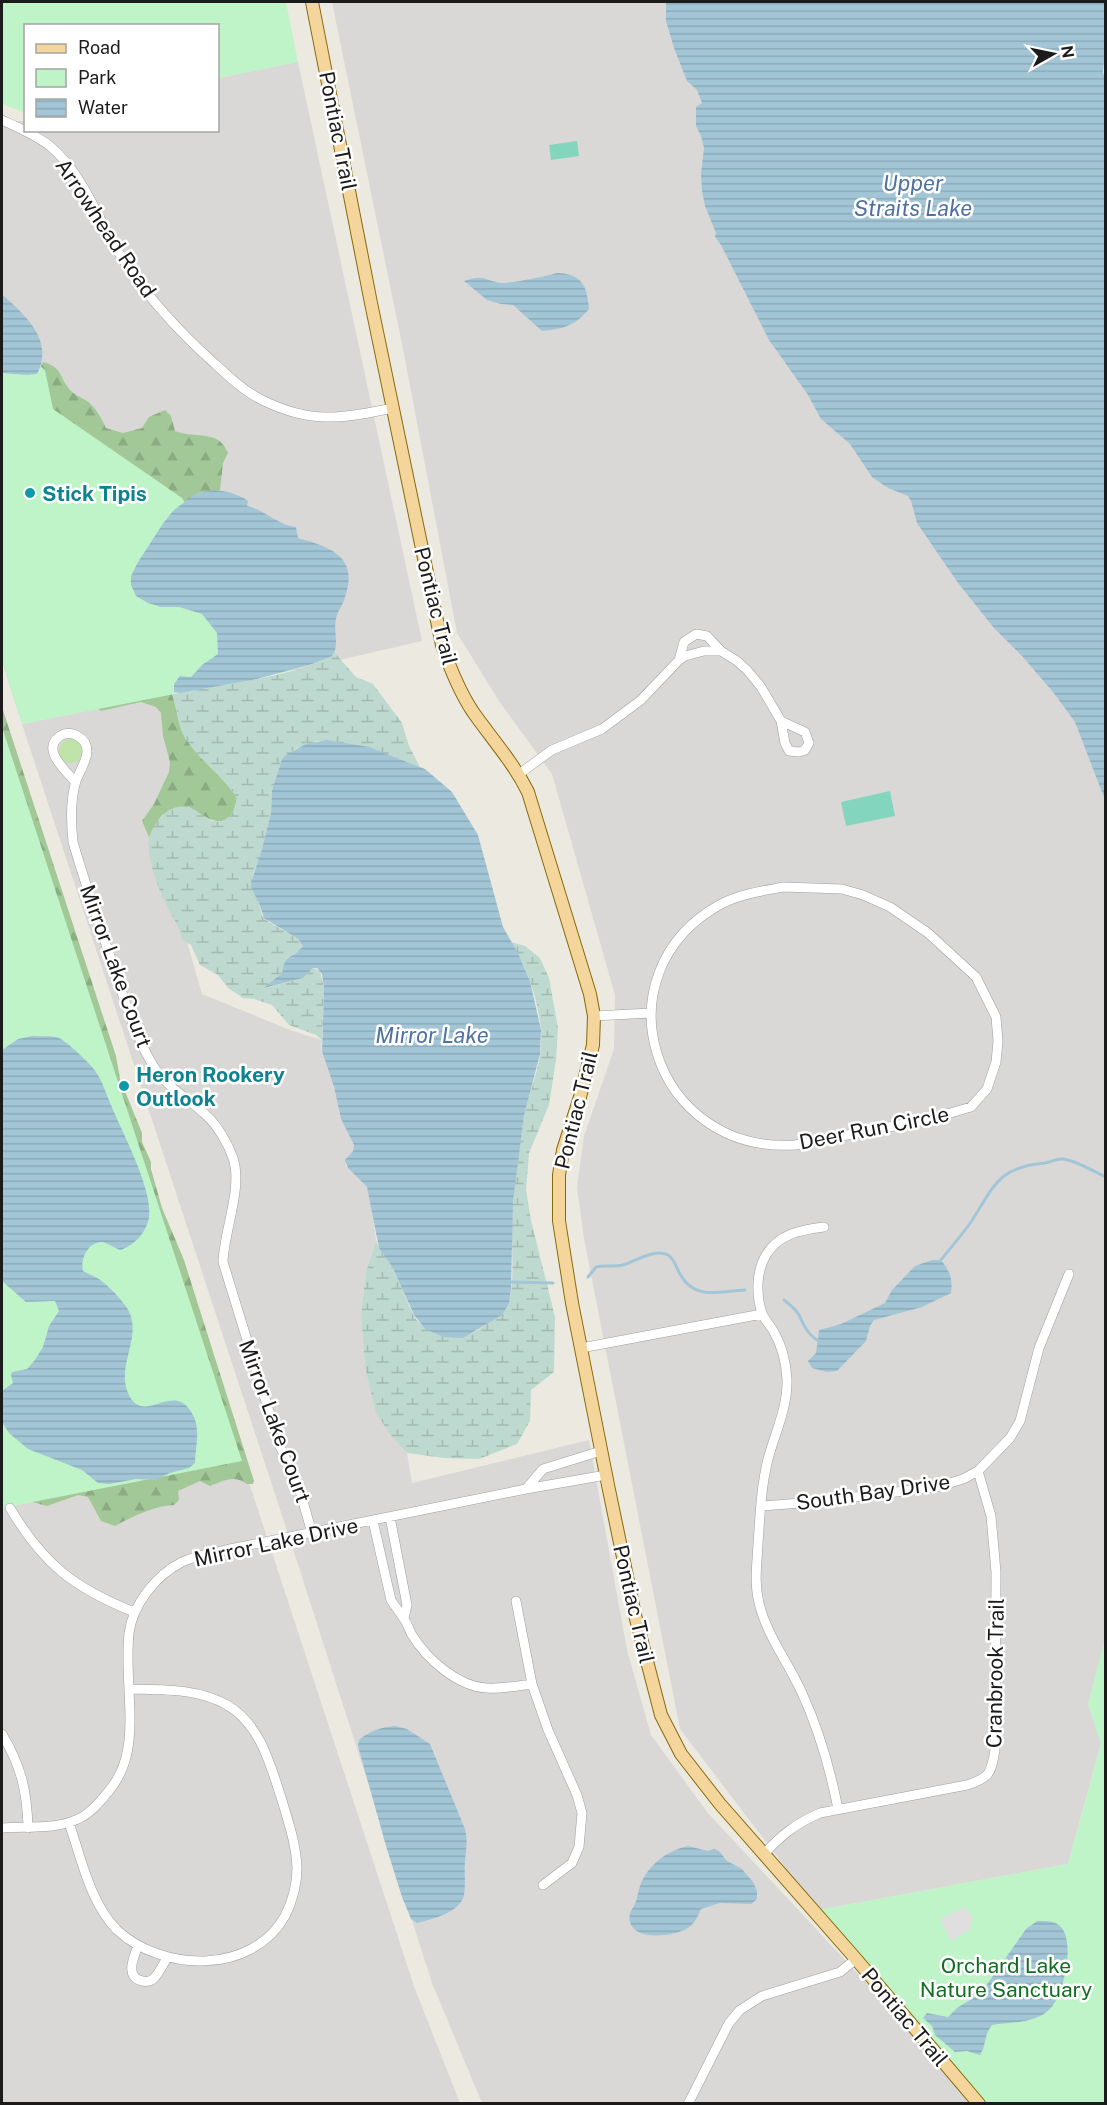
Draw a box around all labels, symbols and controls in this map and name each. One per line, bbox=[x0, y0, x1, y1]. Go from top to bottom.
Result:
legend bbox=[24, 24, 219, 132]
north arrow bbox=[1023, 24, 1083, 84]
text: Road bbox=[78, 37, 121, 58]
text: N bbox=[1057, 44, 1078, 59]
text: Park bbox=[78, 67, 116, 88]
street label: Pontiac Trail bbox=[314, 69, 362, 193]
text: Water bbox=[78, 97, 128, 118]
street label: Arrowhead Road bbox=[50, 154, 162, 302]
water label: Upper Straits Lake bbox=[854, 170, 972, 221]
place label: Stick Tipis bbox=[42, 481, 147, 506]
marker: Stick Tipis bbox=[23, 486, 37, 500]
street label: Pontiac Trail bbox=[409, 544, 463, 668]
street label: Mirror Lake Court bbox=[75, 881, 157, 1051]
water label: Mirror Lake bbox=[375, 1022, 489, 1048]
street label: Pontiac Trail bbox=[549, 1048, 603, 1172]
place label: Heron Rookery Outlook bbox=[136, 1062, 285, 1111]
marker: Heron Rookery Outlook bbox=[117, 1079, 131, 1093]
street label: Deer Run Circle bbox=[797, 1101, 951, 1155]
street label: Mirror Lake Court bbox=[234, 1336, 316, 1506]
street label: South Bay Drive bbox=[794, 1469, 952, 1515]
street label: Mirror Lake Drive bbox=[192, 1512, 360, 1572]
street label: Pontiac Trail bbox=[608, 1542, 660, 1666]
street label: Cranbrook Trail bbox=[981, 1598, 1009, 1748]
park label: Orchard Lake Nature Sanctuary bbox=[920, 1953, 1092, 2002]
street label: Pontiac Trail bbox=[857, 1963, 953, 2071]

